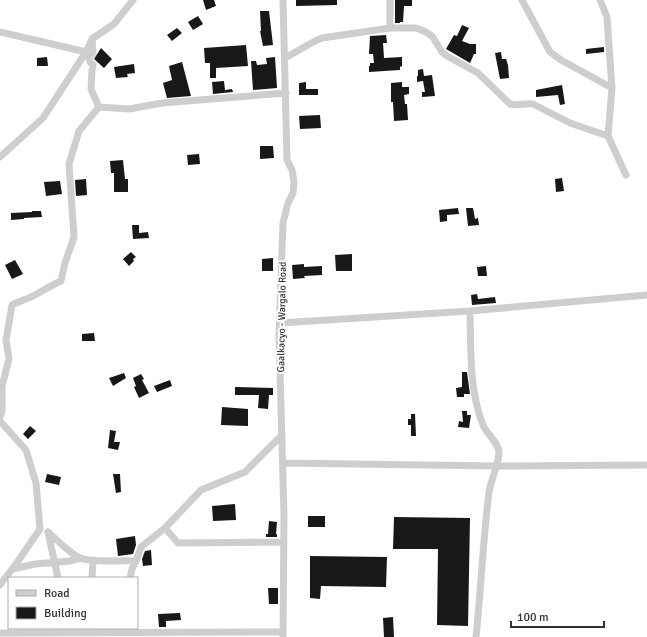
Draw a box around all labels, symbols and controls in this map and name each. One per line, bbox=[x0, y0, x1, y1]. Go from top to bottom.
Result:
street label: Gaalkacyo - Wargalo Road bbox=[275, 262, 289, 372]
legend bbox=[8, 577, 138, 629]
text: Road bbox=[44, 586, 70, 601]
scale bar bbox=[511, 603, 604, 629]
text: Building bbox=[44, 606, 87, 621]
text: 100 m bbox=[517, 610, 549, 625]

